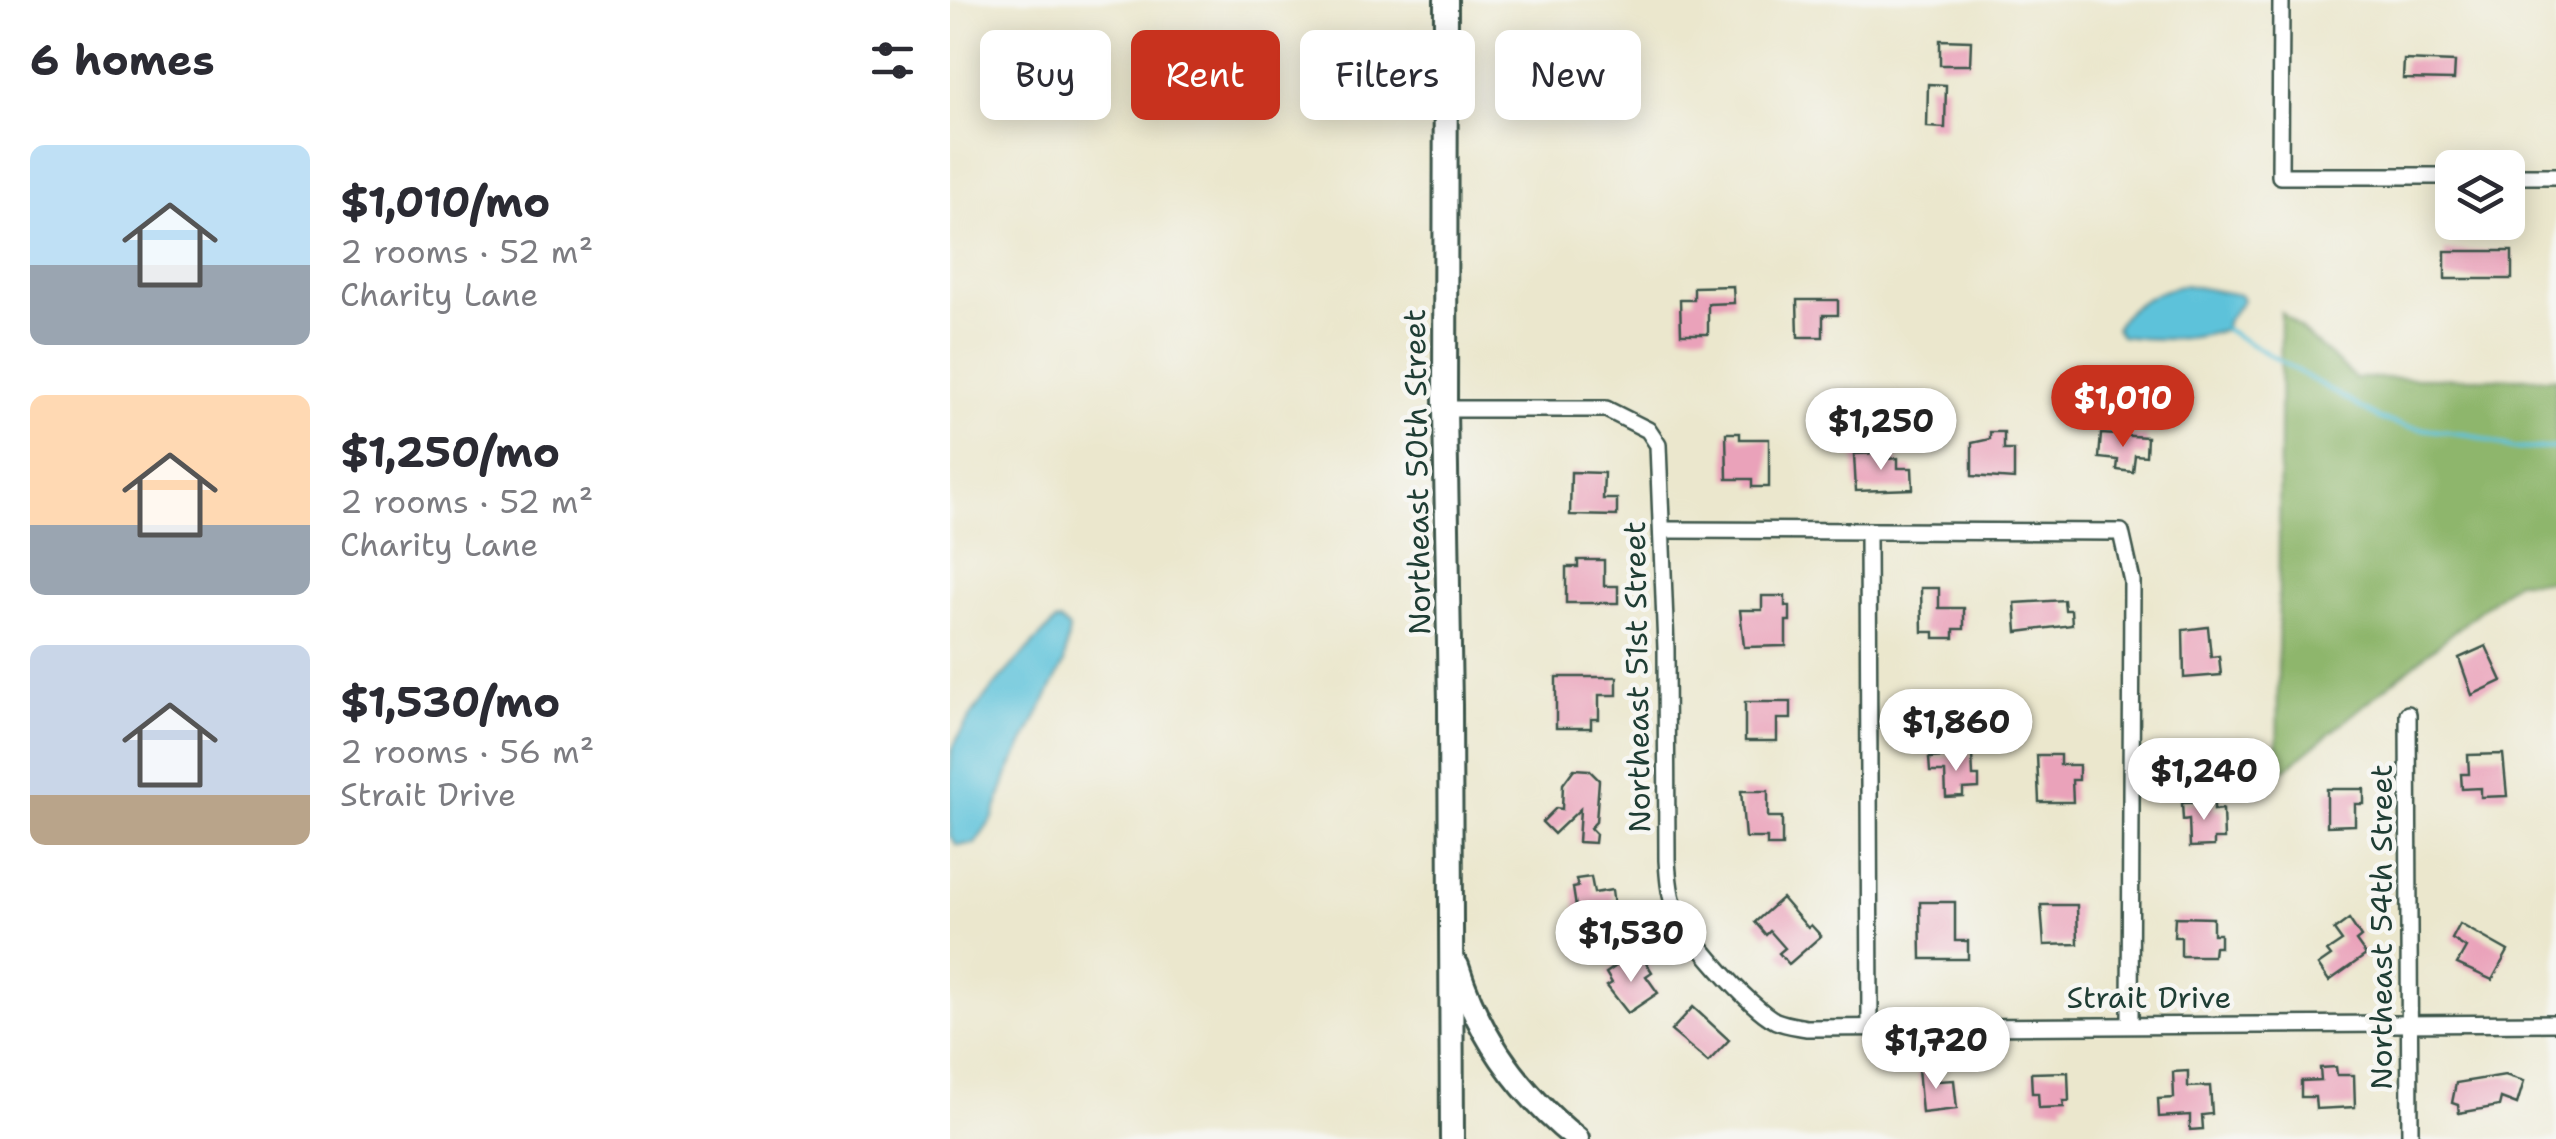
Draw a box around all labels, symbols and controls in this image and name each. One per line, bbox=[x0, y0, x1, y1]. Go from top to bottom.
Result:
chip: Buy bbox=[980, 30, 1111, 120]
chip: Rent bbox=[1131, 30, 1280, 120]
chip: Filters bbox=[1300, 30, 1475, 120]
chip: New bbox=[1495, 30, 1641, 120]
text: 6 homes bbox=[30, 32, 215, 88]
icon: filters bbox=[865, 33, 920, 88]
map controls bbox=[2435, 150, 2525, 240]
button: layers bbox=[2435, 150, 2525, 240]
text: $1,010/mo bbox=[340, 174, 550, 230]
icon: home bbox=[110, 185, 230, 305]
text: 2 rooms · 52 m² bbox=[340, 230, 593, 273]
text: Charity Lane bbox=[340, 273, 538, 316]
street label: Northeast 50th Street bbox=[1394, 308, 1440, 636]
pin: $1,010 bbox=[2042, 365, 2204, 450]
text: $1,010 bbox=[2073, 376, 2173, 419]
pin: $1,250 bbox=[1800, 388, 1962, 473]
text: $1,250 bbox=[1828, 399, 1934, 442]
text: $1,250/mo bbox=[340, 424, 560, 480]
icon: home bbox=[110, 435, 230, 555]
text: 2 rooms · 52 m² bbox=[340, 480, 593, 523]
street label: Northeast 51st Street bbox=[1614, 521, 1660, 833]
text: Charity Lane bbox=[340, 523, 538, 566]
text: $1,530/mo bbox=[340, 674, 560, 730]
icon: home bbox=[110, 685, 230, 805]
pin: $1,860 bbox=[1875, 689, 2037, 774]
text: $1,860 bbox=[1901, 700, 2011, 743]
text: 2 rooms · 56 m² bbox=[340, 730, 594, 773]
pin: $1,240 bbox=[2123, 738, 2285, 823]
text: $1,240 bbox=[2150, 749, 2258, 792]
street label: Northeast 54th Street bbox=[2361, 764, 2402, 1090]
text: Strait Drive bbox=[340, 773, 516, 816]
pin: $1,530 bbox=[1550, 900, 1712, 985]
text: $1,530 bbox=[1578, 911, 1684, 954]
street label: Strait Drive bbox=[2066, 977, 2232, 1018]
pin: $1,720 bbox=[1855, 1007, 2017, 1092]
text: $1,720 bbox=[1884, 1018, 1988, 1061]

